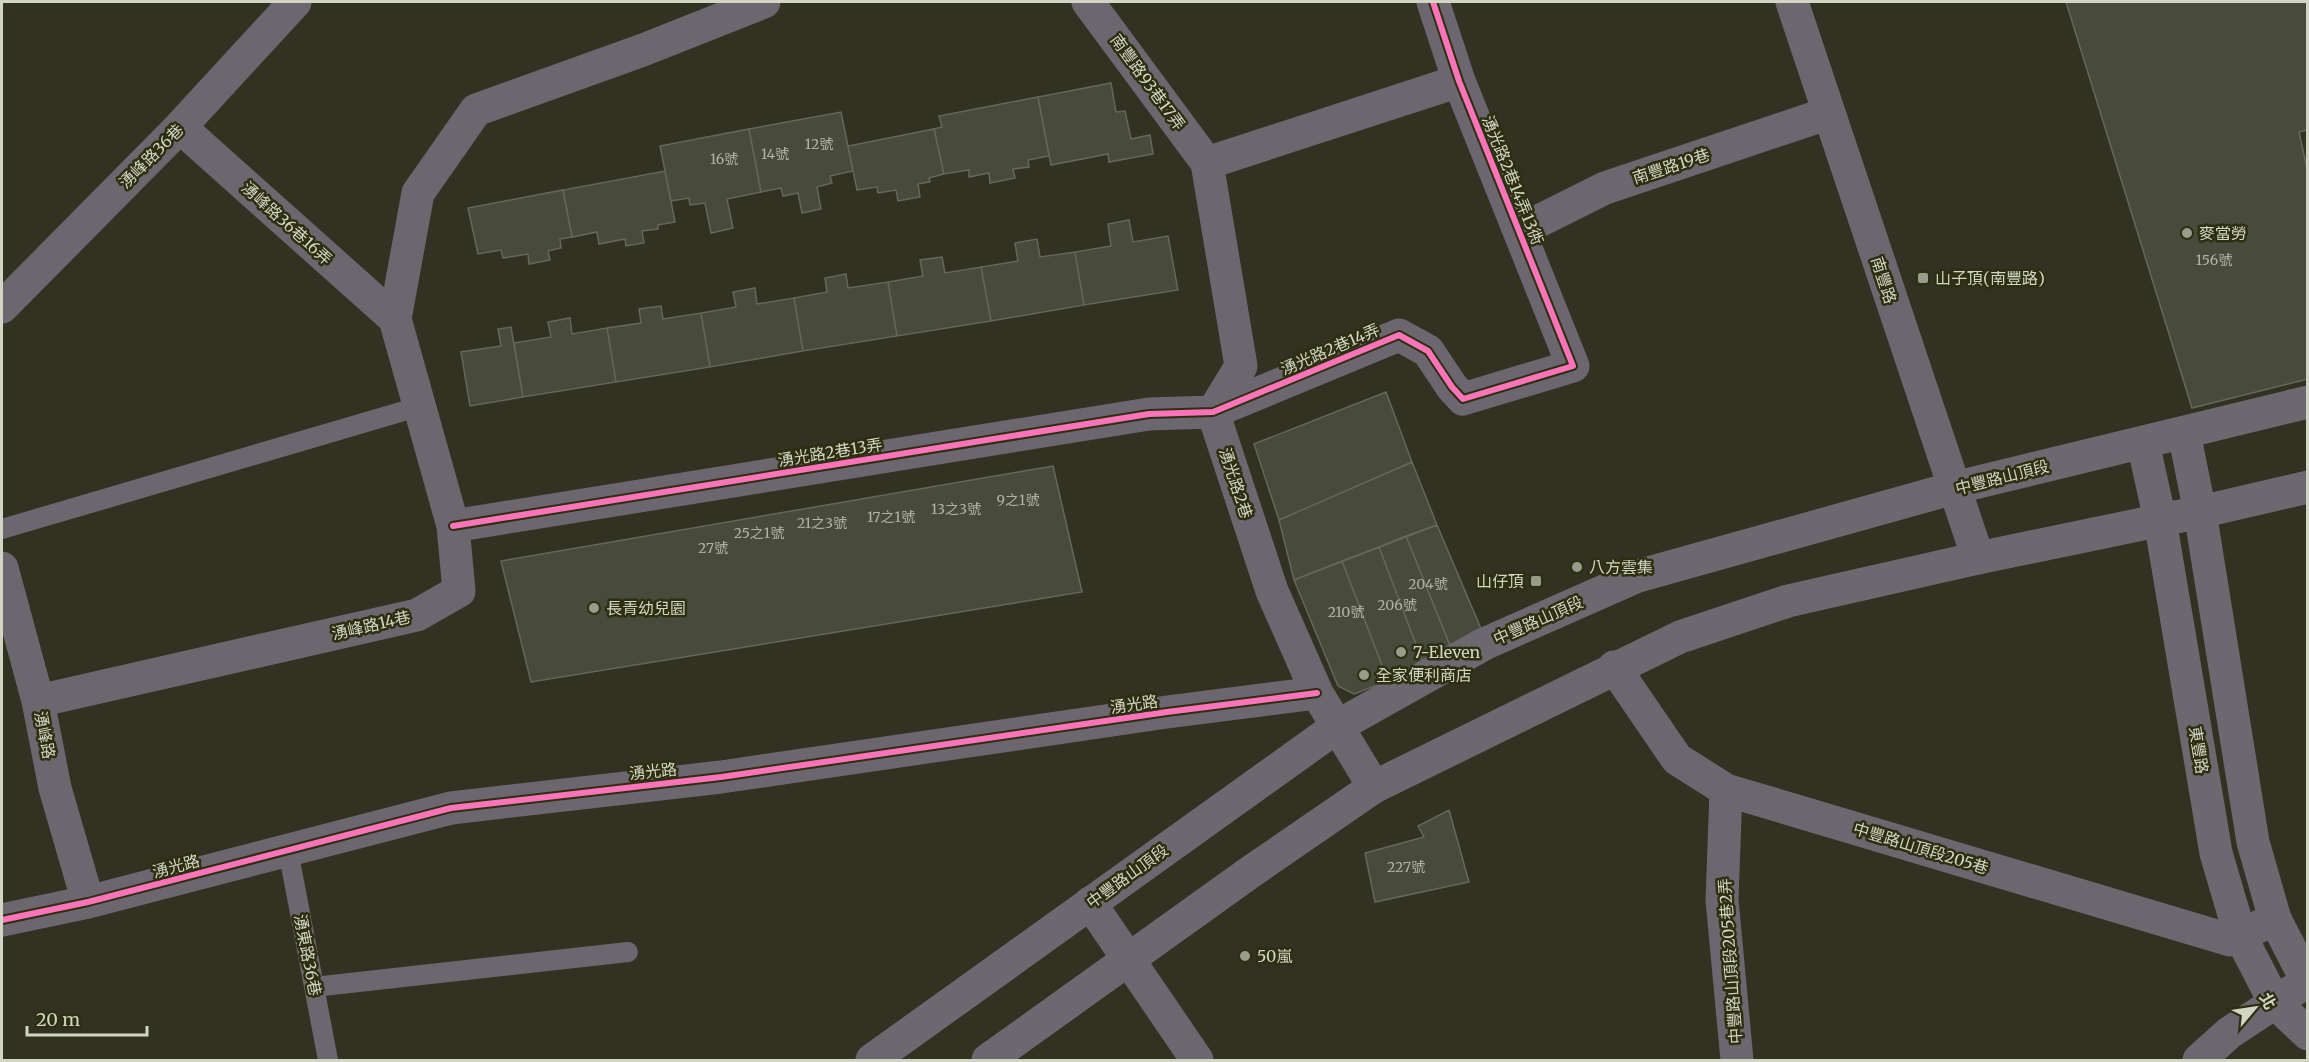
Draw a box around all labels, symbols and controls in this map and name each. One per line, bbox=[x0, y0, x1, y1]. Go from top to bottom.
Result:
street label: 南豐路93巷17弄 bbox=[1107, 30, 1189, 134]
street label: 湧光路2巷14弄13衖 bbox=[1478, 112, 1548, 248]
street label: 湧峰路36巷 bbox=[115, 120, 187, 192]
house number: 12號 bbox=[805, 135, 833, 153]
street label: 南豐路19巷 bbox=[1630, 144, 1712, 188]
house number: 14號 bbox=[761, 145, 789, 163]
house number: 16號 bbox=[710, 150, 738, 168]
street label: 湧峰路36巷16弄 bbox=[238, 177, 336, 269]
place label: 麥當勞 bbox=[2199, 223, 2247, 243]
marker: 麥當勞 bbox=[2180, 226, 2194, 240]
house number: 156號 bbox=[2196, 251, 2232, 269]
street label: 南豐路 bbox=[1867, 254, 1901, 306]
place label: 山子頂(南豐路) bbox=[1935, 268, 2045, 288]
marker: 山子頂(南豐路) bbox=[1916, 271, 1930, 285]
street label: 湧光路2巷14弄 bbox=[1277, 319, 1383, 379]
street label: 湧光路2巷13弄 bbox=[776, 434, 884, 470]
street label: 湧光路2巷 bbox=[1215, 445, 1257, 521]
street label: 中豐路山頂段 bbox=[1953, 456, 2051, 498]
house number: 9之1號 bbox=[997, 491, 1039, 509]
house number: 13之3號 bbox=[931, 500, 981, 518]
house number: 17之1號 bbox=[867, 508, 915, 526]
house number: 21之3號 bbox=[797, 514, 847, 532]
house number: 25之1號 bbox=[734, 524, 784, 542]
house number: 27號 bbox=[698, 539, 728, 557]
place label: 八方雲集 bbox=[1589, 557, 1653, 577]
marker: 八方雲集 bbox=[1570, 560, 1584, 574]
place label: 山仔頂 bbox=[1476, 571, 1524, 591]
marker: 山仔頂 bbox=[1529, 574, 1543, 588]
house number: 204號 bbox=[1408, 575, 1448, 593]
street label: 中豐路山頂段 bbox=[1490, 591, 1586, 649]
house number: 206號 bbox=[1377, 596, 1417, 614]
place label: 長青幼兒園 bbox=[606, 598, 686, 618]
marker: 長青幼兒園 bbox=[587, 601, 601, 615]
house number: 210號 bbox=[1328, 603, 1364, 621]
street label: 湧峰路14巷 bbox=[330, 606, 412, 644]
place label: 7-Eleven bbox=[1413, 642, 1481, 662]
marker: 7-Eleven bbox=[1394, 645, 1408, 659]
place label: 全家便利商店 bbox=[1376, 665, 1472, 685]
marker: 全家便利商店 bbox=[1357, 668, 1371, 682]
street label: 湧光路 bbox=[1109, 691, 1159, 717]
street label: 湧峰路 bbox=[31, 710, 59, 760]
street label: 東豐路 bbox=[2185, 725, 2213, 775]
street label: 湧光路 bbox=[628, 759, 678, 783]
street label: 中豐路山頂段205巷 bbox=[1851, 818, 1991, 878]
street label: 中豐路山頂段 bbox=[1082, 840, 1172, 912]
street label: 湧光路 bbox=[150, 850, 202, 882]
house number: 227號 bbox=[1387, 858, 1425, 876]
street label: 中豐路山頂段205巷2弄 bbox=[1714, 878, 1746, 1044]
street label: 湧東路36巷 bbox=[290, 913, 326, 997]
place label: 50嵐 bbox=[1257, 946, 1292, 966]
marker: 50嵐 bbox=[1238, 949, 1252, 963]
north arrow bbox=[2225, 978, 2285, 1038]
text: 北 bbox=[2255, 989, 2281, 1013]
scale bar bbox=[27, 999, 147, 1037]
text: 20 m bbox=[36, 1008, 80, 1031]

